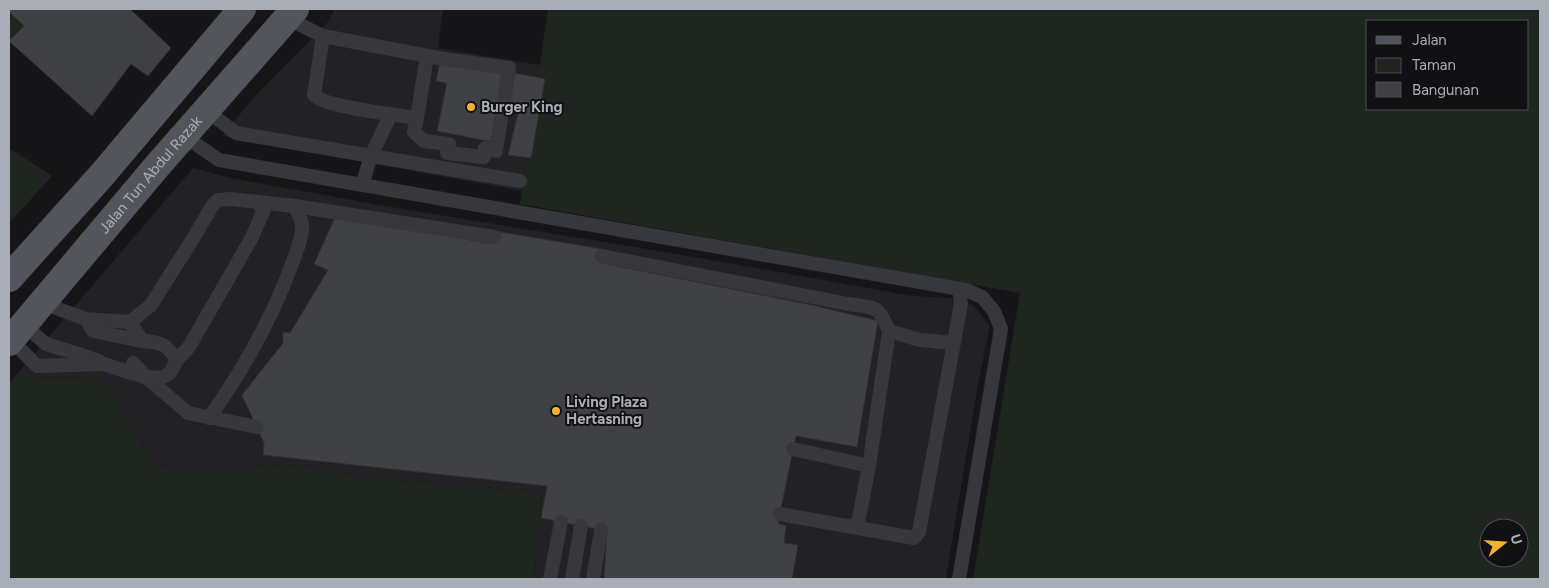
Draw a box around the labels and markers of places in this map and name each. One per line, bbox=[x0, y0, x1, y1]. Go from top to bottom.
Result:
place label: Burger King bbox=[481, 98, 562, 116]
marker: Burger King bbox=[465, 101, 477, 113]
place label: Living Plaza Hertasning bbox=[566, 393, 647, 428]
marker: Living Plaza Hertasning bbox=[550, 405, 562, 417]

